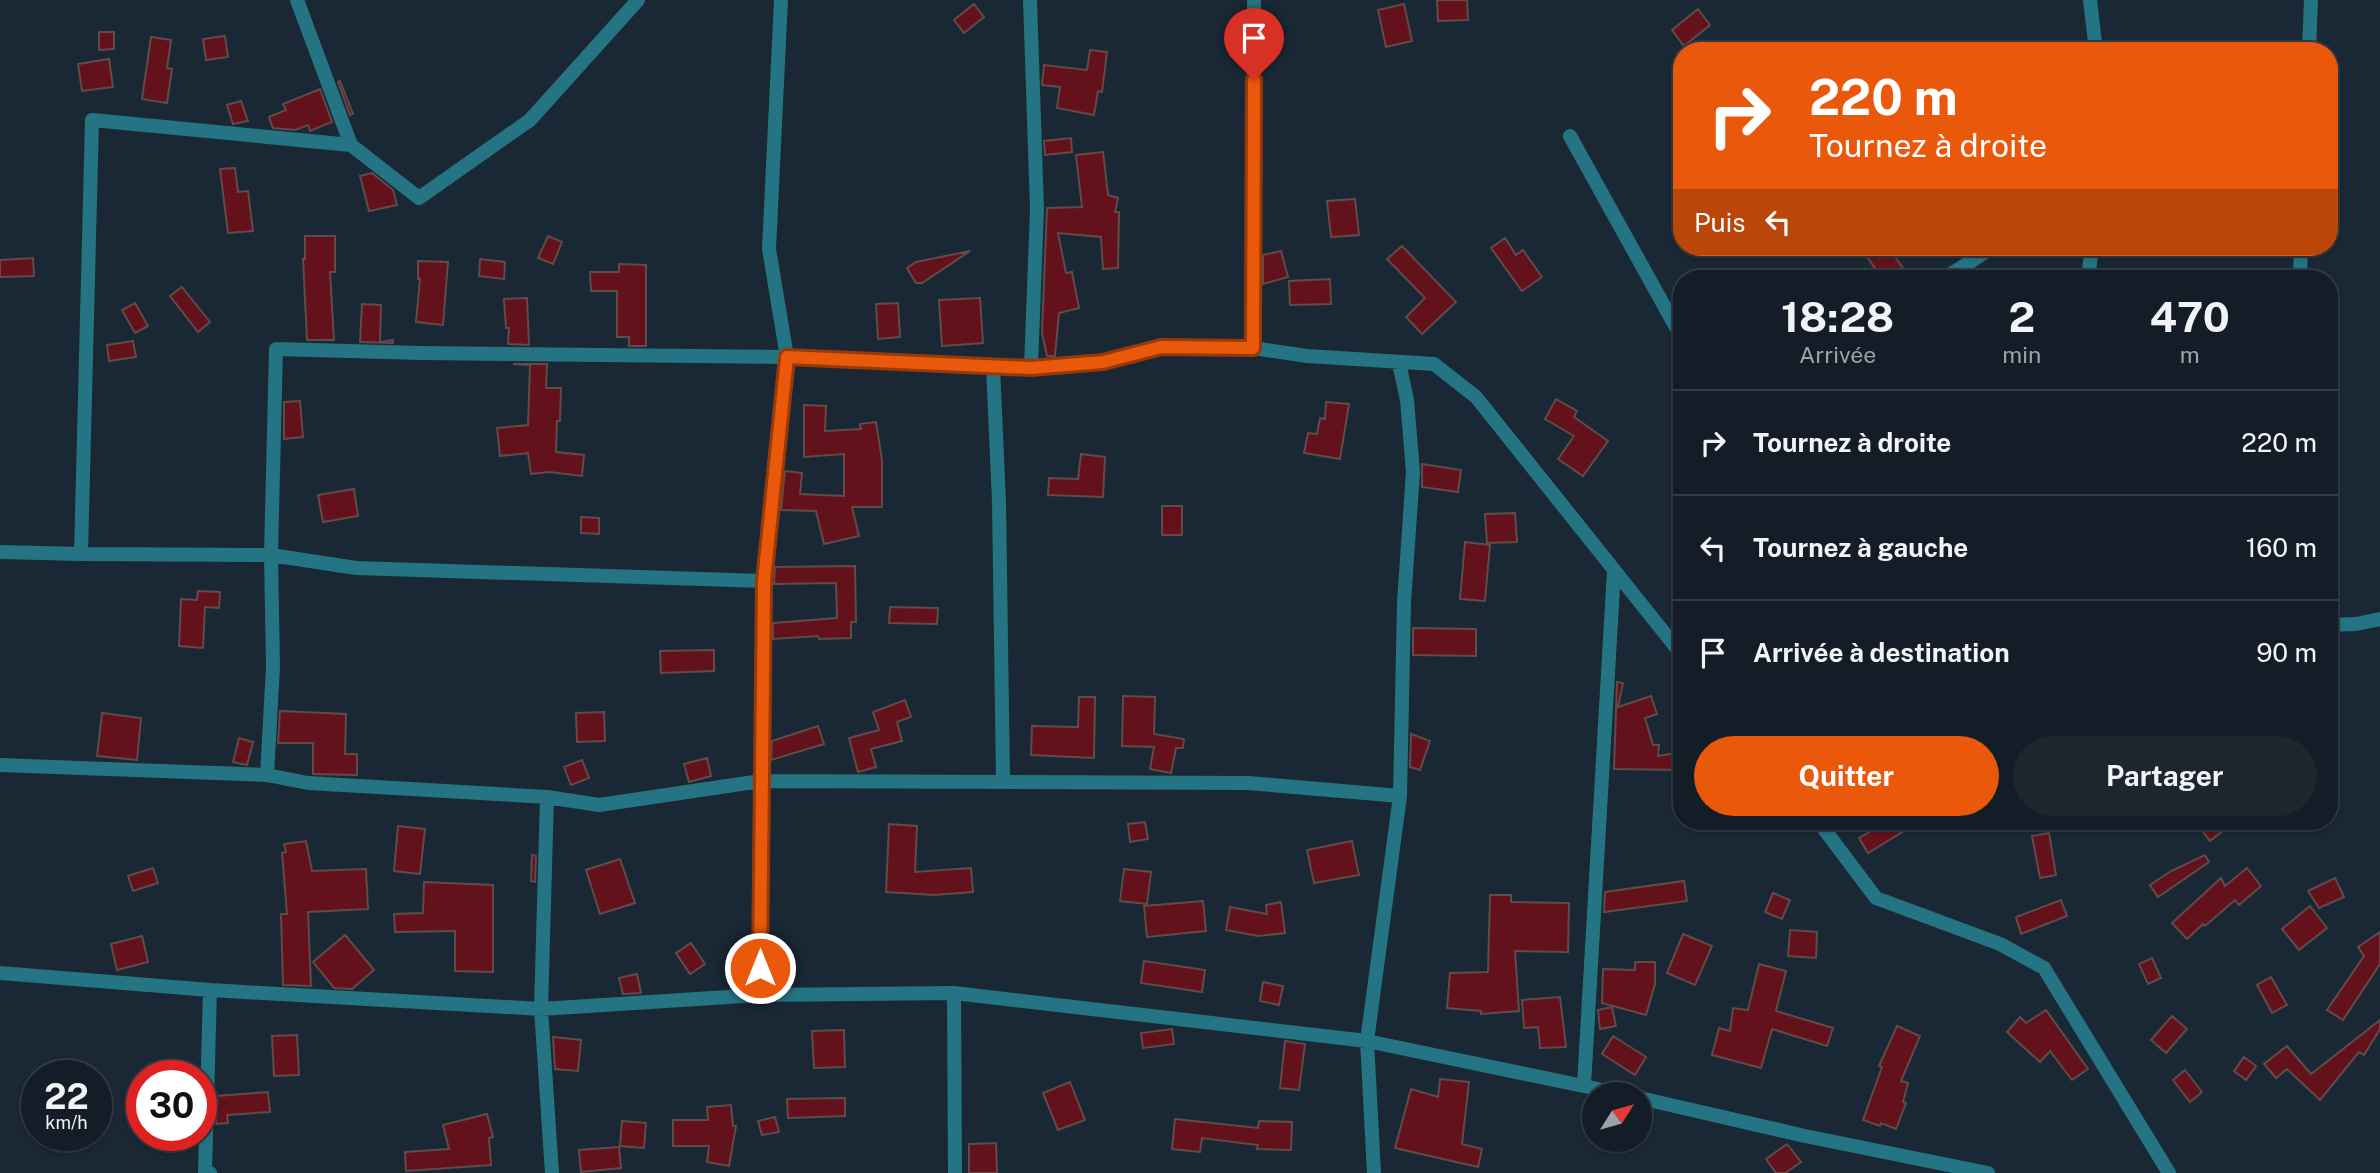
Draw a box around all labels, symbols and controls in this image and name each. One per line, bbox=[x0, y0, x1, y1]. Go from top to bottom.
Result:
pin bbox=[1224, 8, 1284, 80]
icon: arrive bbox=[1235, 19, 1273, 57]
text: 220 m bbox=[1809, 68, 1958, 126]
icon: right bbox=[1694, 70, 1785, 161]
text: Tournez à droite bbox=[1809, 127, 2047, 164]
icon: left bbox=[1759, 203, 1797, 241]
text: Puis bbox=[1694, 207, 1745, 238]
text: 18:28 bbox=[1781, 292, 1894, 341]
text: 2 bbox=[2008, 292, 2035, 341]
text: 470 bbox=[2149, 292, 2230, 341]
text: Arrivée bbox=[1799, 341, 1876, 368]
text: min bbox=[2002, 341, 2041, 368]
text: m bbox=[2180, 341, 2200, 368]
icon: right bbox=[1694, 424, 1732, 462]
text: Tournez à droite bbox=[1753, 427, 1951, 458]
text: 220 m bbox=[2241, 427, 2317, 458]
icon: left bbox=[1694, 529, 1732, 567]
text: Tournez à gauche bbox=[1753, 532, 1968, 563]
text: 160 m bbox=[2246, 532, 2317, 563]
icon: arrive bbox=[1694, 634, 1732, 672]
text: Arrivée à destination bbox=[1753, 637, 2010, 668]
text: 90 m bbox=[2256, 637, 2317, 668]
button: Quitter bbox=[1694, 736, 1999, 816]
button: Partager bbox=[2013, 736, 2317, 816]
position arrow bbox=[723, 931, 797, 1005]
speed limit sign: 30 bbox=[126, 1060, 217, 1151]
text: 22 bbox=[44, 1076, 89, 1117]
north arrow bbox=[1582, 1082, 1652, 1152]
map controls bbox=[1582, 1082, 1652, 1152]
text: km/h bbox=[45, 1112, 88, 1133]

